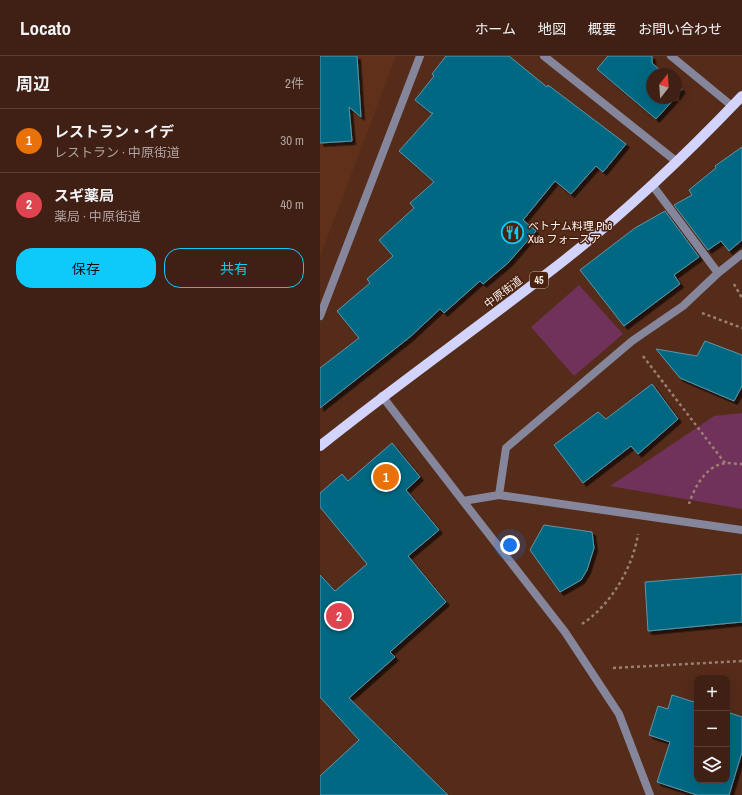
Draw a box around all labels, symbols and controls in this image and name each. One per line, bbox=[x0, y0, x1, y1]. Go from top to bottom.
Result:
text: Locato bbox=[20, 15, 71, 41]
text: ホーム bbox=[474, 20, 516, 38]
text: 地図 bbox=[538, 20, 566, 38]
text: 概要 bbox=[588, 20, 616, 38]
text: お問い合わせ bbox=[638, 20, 722, 38]
north arrow bbox=[646, 68, 682, 104]
text: 周辺 bbox=[16, 72, 50, 95]
text: 2件 bbox=[285, 75, 304, 92]
text: レストラン・イデ bbox=[54, 121, 174, 142]
text: 1 bbox=[26, 132, 32, 149]
text: 30 m bbox=[280, 132, 304, 149]
text: レストラン · 中原街道 bbox=[54, 144, 180, 161]
text: スギ薬局 bbox=[54, 185, 114, 206]
text: 2 bbox=[26, 196, 32, 213]
text: 40 m bbox=[280, 196, 304, 213]
text: 薬局 · 中原街道 bbox=[54, 208, 141, 225]
restaurant icon: ベトナム料理 Phở Xưa フォースア bbox=[499, 219, 525, 245]
place label: ベトナム料理 Phở Xưa フォースア bbox=[528, 219, 612, 246]
button: 保存 bbox=[16, 248, 156, 288]
button: 共有 bbox=[164, 248, 304, 288]
road number: 45 bbox=[530, 272, 548, 288]
street label: 中原街道 bbox=[481, 273, 525, 311]
pin: 1 bbox=[373, 462, 399, 492]
your location bbox=[500, 535, 520, 555]
pin: 2 bbox=[326, 601, 352, 631]
map controls bbox=[694, 675, 730, 783]
button: + bbox=[694, 675, 730, 711]
button: − bbox=[694, 711, 730, 747]
button: layers bbox=[694, 747, 730, 783]

